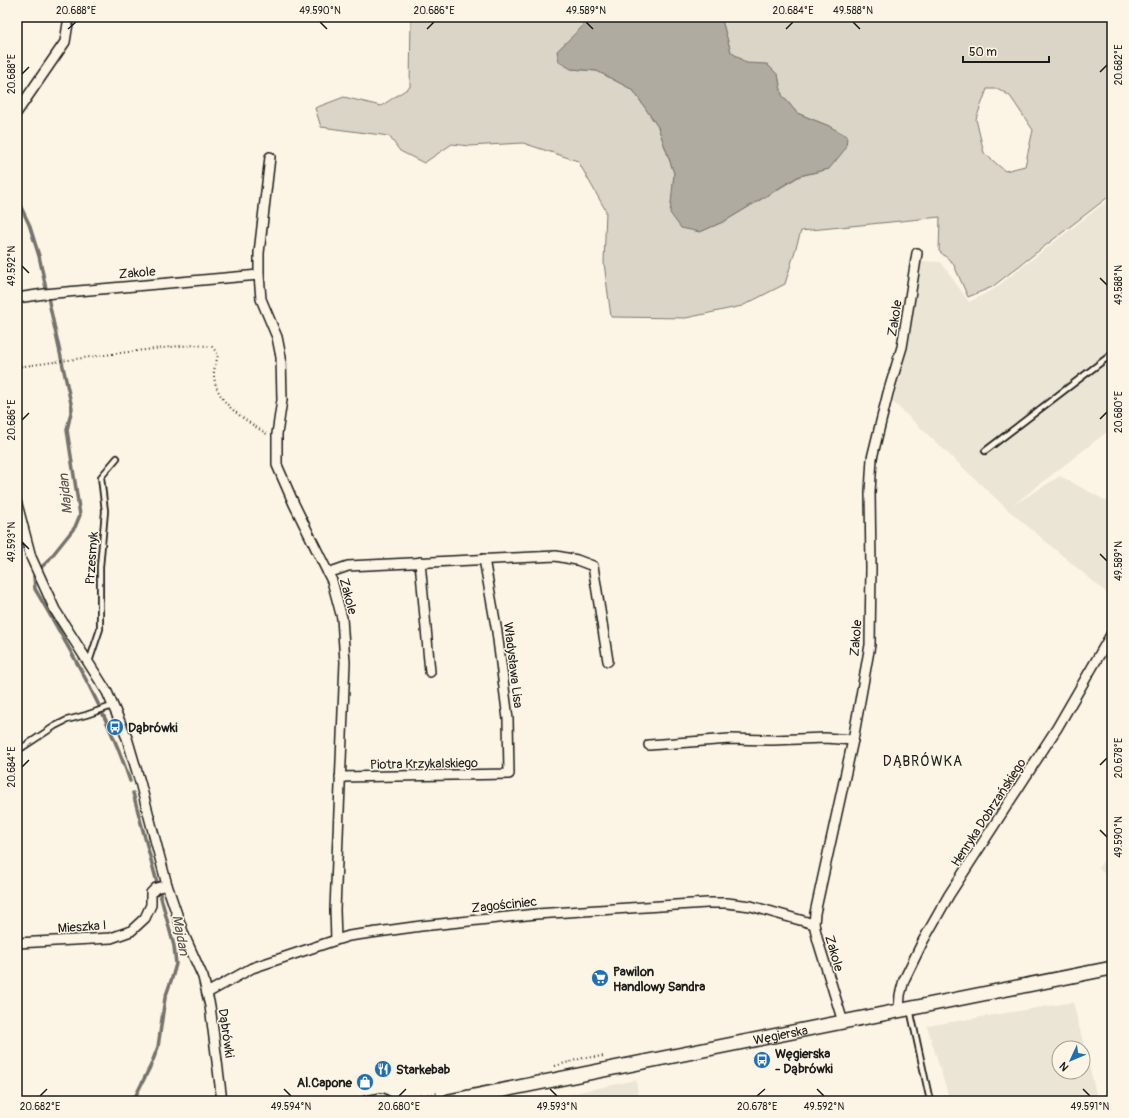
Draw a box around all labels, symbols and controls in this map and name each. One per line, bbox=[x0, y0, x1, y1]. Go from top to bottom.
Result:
text: 20.688°E bbox=[56, 5, 96, 17]
text: 49.590°N bbox=[299, 5, 341, 17]
text: 20.686°E bbox=[414, 5, 454, 17]
text: 49.589°N bbox=[566, 5, 606, 17]
text: 20.684°E bbox=[773, 5, 813, 17]
text: 49.588°N bbox=[833, 5, 873, 17]
scale bar bbox=[963, 38, 1049, 64]
text: 50 m bbox=[969, 45, 997, 60]
text: 20.682°E bbox=[1113, 45, 1125, 85]
text: 20.688°E bbox=[6, 54, 18, 94]
text: 49.592°N bbox=[6, 246, 18, 286]
street label: Zakole bbox=[118, 263, 157, 283]
text: 49.588°N bbox=[1113, 265, 1125, 305]
street label: Zakole bbox=[884, 298, 906, 338]
text: 20.680°E bbox=[1113, 391, 1125, 433]
text: 20.686°E bbox=[6, 400, 18, 440]
water label: Majdan bbox=[55, 472, 76, 515]
text: 49.593°N bbox=[6, 522, 18, 562]
street label: Przesmyk bbox=[82, 530, 102, 585]
text: 49.589°N bbox=[1113, 541, 1125, 581]
street label: Zakole bbox=[336, 576, 361, 617]
street label: Zakole bbox=[846, 618, 866, 657]
street label: Władysława Lisa bbox=[500, 621, 526, 709]
bus stop icon: Dąbrówki bbox=[105, 717, 125, 737]
place label: Dąbrówki bbox=[128, 720, 178, 736]
text: 20.678°E bbox=[1113, 738, 1125, 778]
text: 20.684°E bbox=[6, 747, 18, 787]
district label: DĄBRÓWKA bbox=[883, 752, 963, 770]
street label: Piotra Krzykalskiego bbox=[370, 755, 478, 773]
street label: Henryka Dobrzańskiego bbox=[948, 755, 1030, 870]
text: 49.590°N bbox=[1113, 816, 1125, 858]
street label: Zagościniec bbox=[471, 894, 538, 916]
water label: Majdan bbox=[168, 914, 193, 958]
street label: Mieszka I bbox=[57, 917, 107, 937]
street label: Zakole bbox=[821, 933, 847, 974]
place label: Pawilon Handlowy Sandra bbox=[613, 964, 705, 995]
supermarket icon: Pawilon Handlowy Sandra bbox=[590, 968, 610, 988]
street label: Dąbrówki bbox=[215, 1008, 237, 1059]
street label: Węgierska bbox=[752, 1022, 809, 1049]
north arrow bbox=[1051, 1040, 1091, 1080]
place label: Węgierska - Dąbrówki bbox=[775, 1046, 834, 1077]
bus stop icon: Węgierska - Dąbrówki bbox=[752, 1050, 772, 1070]
restaurant icon: Starkebab bbox=[373, 1059, 393, 1079]
text: N bbox=[1057, 1059, 1071, 1074]
place label: Starkebab bbox=[396, 1062, 451, 1078]
shop icon: Al.Capone bbox=[355, 1072, 375, 1092]
place label: Al.Capone bbox=[297, 1075, 353, 1091]
text: 20.682°E bbox=[20, 1101, 60, 1113]
text: 49.594°N bbox=[271, 1101, 312, 1113]
text: 20.680°E bbox=[378, 1101, 420, 1113]
text: 49.593°N bbox=[537, 1101, 577, 1113]
text: 20.678°E bbox=[737, 1101, 777, 1113]
text: 49.592°N bbox=[804, 1101, 844, 1113]
text: 49.591°N bbox=[1071, 1101, 1110, 1113]

